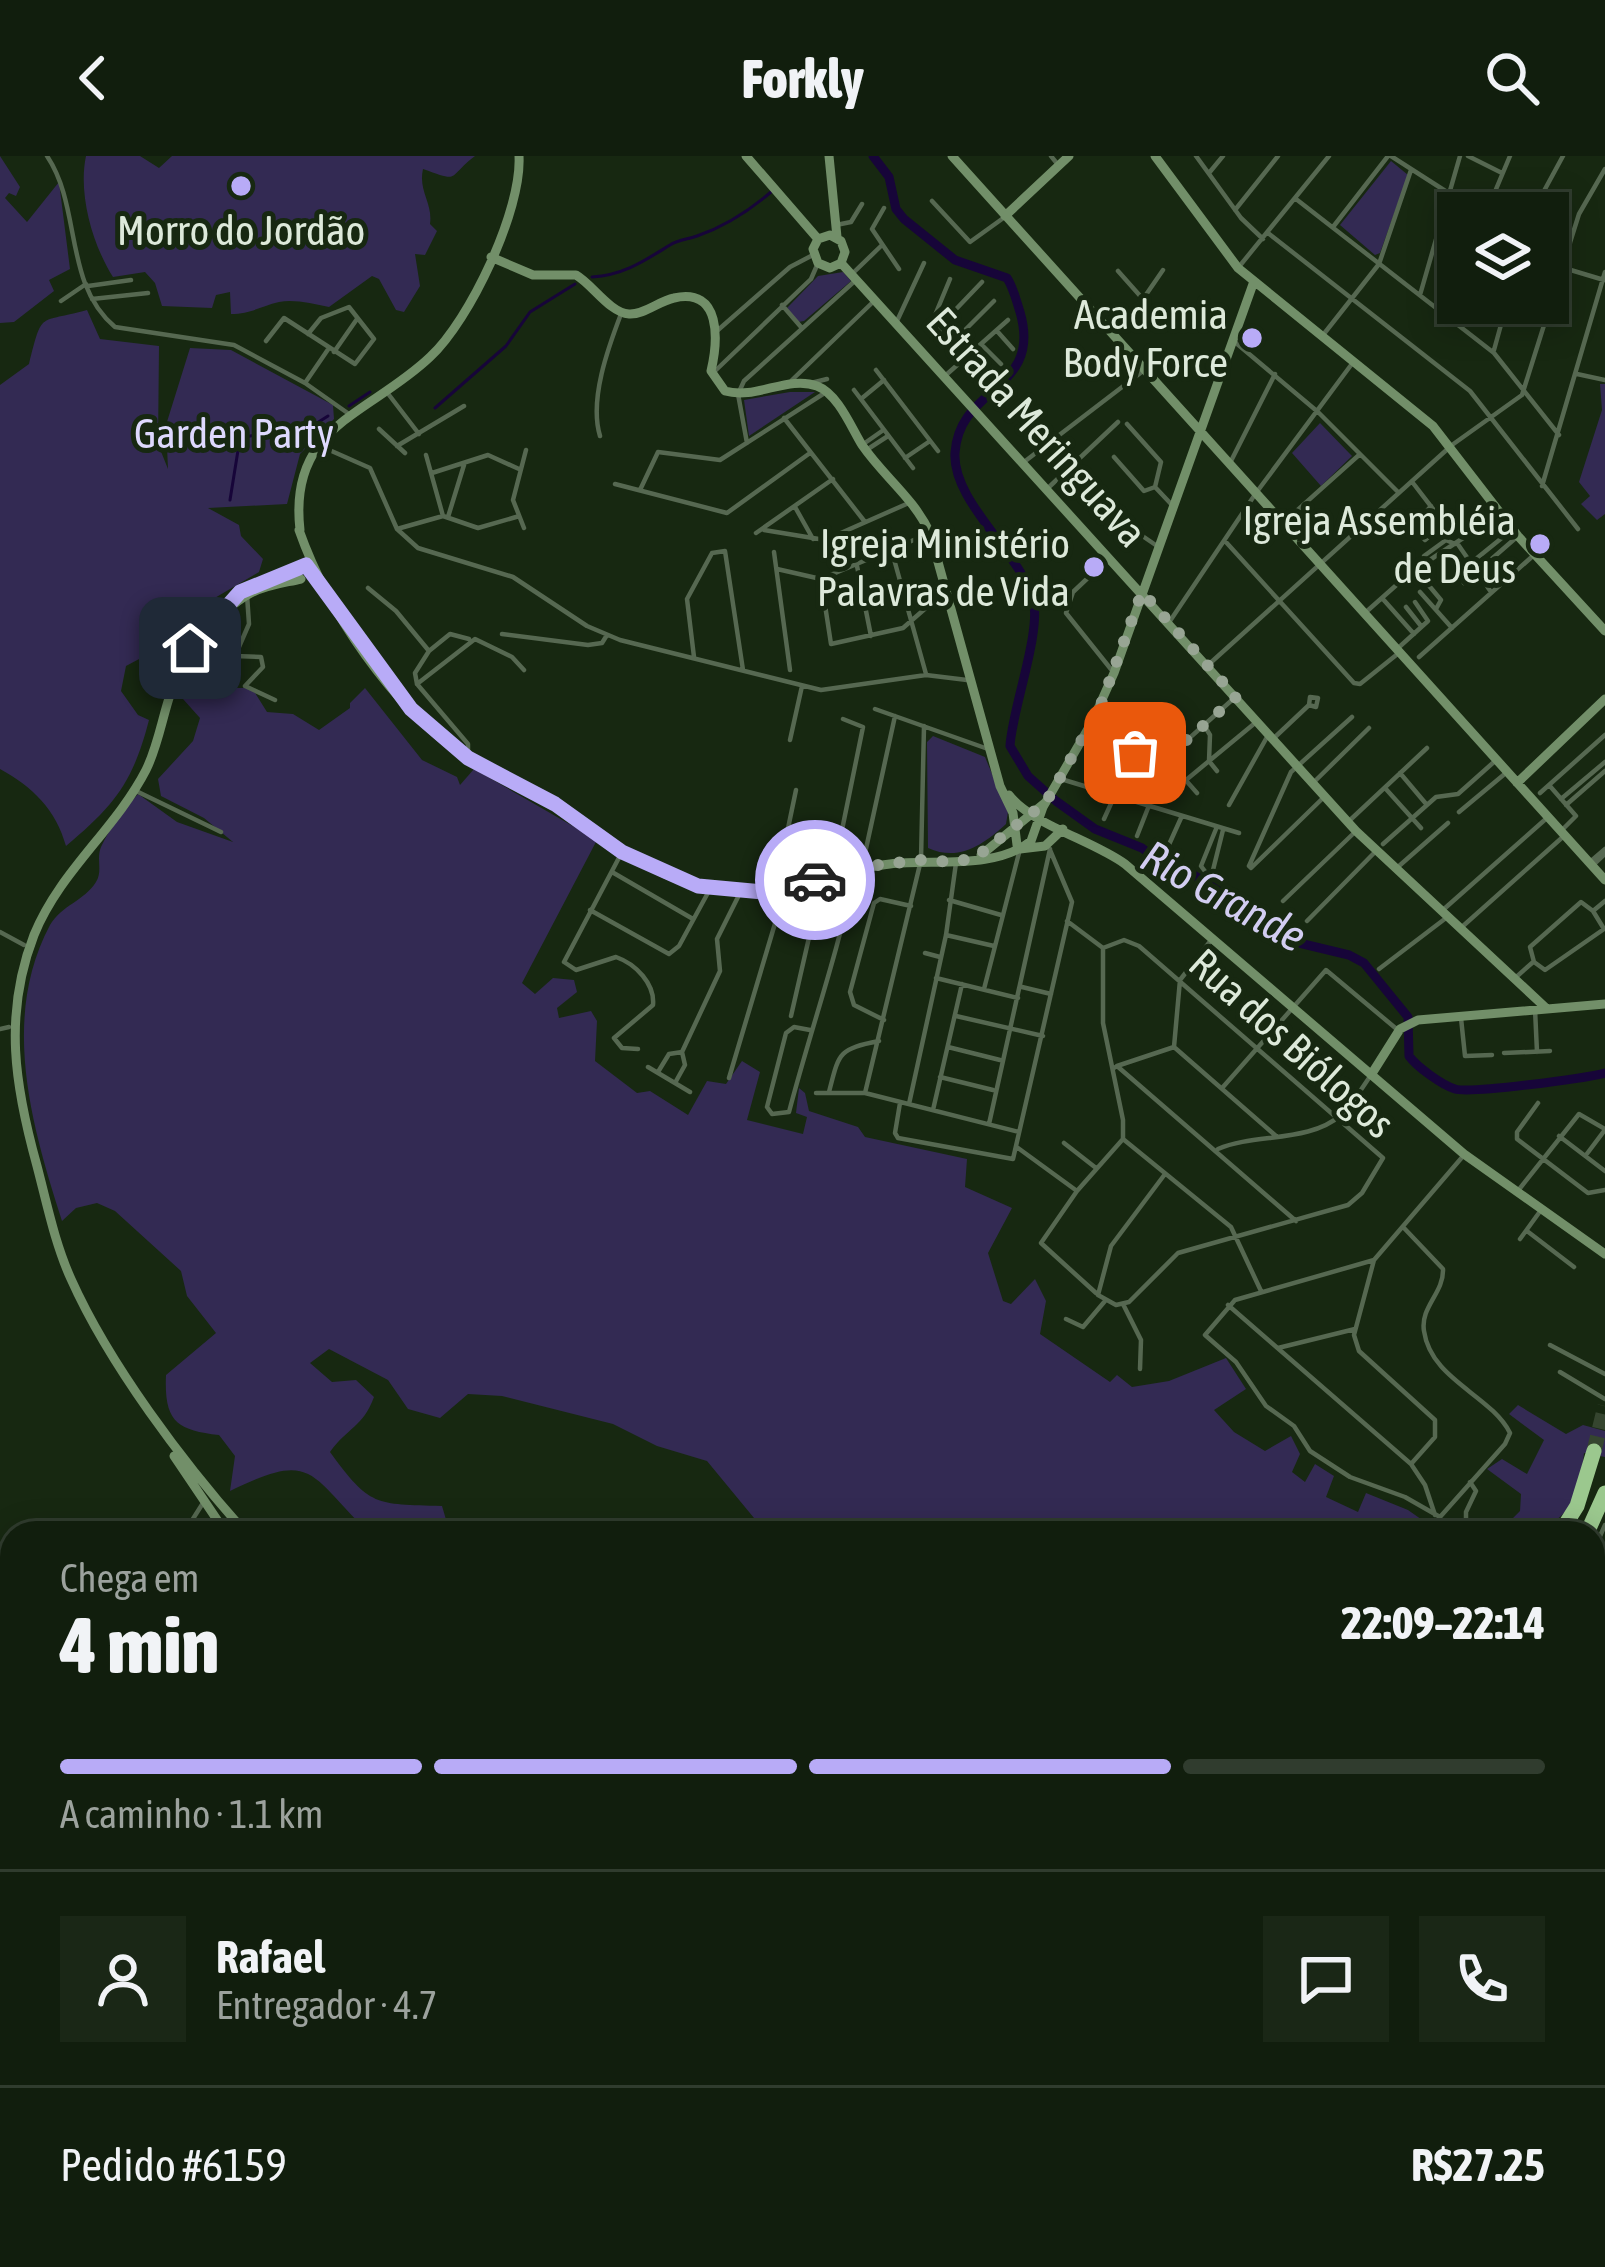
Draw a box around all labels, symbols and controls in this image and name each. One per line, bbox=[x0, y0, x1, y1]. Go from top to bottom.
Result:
icon: back bbox=[60, 45, 126, 111]
icon: search bbox=[1479, 45, 1545, 111]
text: Forkly bbox=[742, 48, 863, 109]
marker: Morro do Jordão bbox=[228, 173, 254, 199]
map controls bbox=[1437, 192, 1569, 324]
button: layers bbox=[1437, 192, 1569, 324]
place label: Morro do Jordão bbox=[117, 206, 365, 254]
place label: Academia Body Force bbox=[1063, 290, 1228, 386]
street label: Estrada Meringuava bbox=[917, 298, 1157, 556]
marker: Academia Body Force bbox=[1239, 325, 1265, 351]
park label: Garden Party bbox=[134, 409, 334, 457]
place label: Igreja Assembléia de Deus bbox=[1242, 496, 1516, 592]
place label: Igreja Ministério Palavras de Vida bbox=[817, 519, 1070, 615]
marker: Igreja Assembléia de Deus bbox=[1527, 531, 1553, 557]
marker: Igreja Ministério Palavras de Vida bbox=[1081, 554, 1107, 580]
pin bbox=[139, 597, 241, 699]
icon: home bbox=[157, 615, 223, 681]
pin bbox=[1084, 702, 1186, 804]
icon: bag bbox=[1102, 720, 1168, 786]
courier bbox=[755, 820, 875, 940]
water label: Rio Grande bbox=[1132, 830, 1316, 962]
icon: car bbox=[782, 847, 848, 913]
street label: Rua dos Biólogos bbox=[1180, 939, 1404, 1147]
text: Chega em bbox=[60, 1556, 199, 1600]
text: 22:09–22:14 bbox=[1341, 1597, 1545, 1649]
text: 4 min bbox=[60, 1600, 219, 1690]
text: A caminho · 1.1 km bbox=[60, 1792, 323, 1836]
button: person bbox=[60, 1916, 186, 2042]
button: chat bbox=[1263, 1916, 1389, 2042]
button: phone bbox=[1419, 1916, 1545, 2042]
text: Rafael bbox=[216, 1931, 325, 1983]
text: Entregador · 4.7 bbox=[216, 1983, 437, 2027]
text: Pedido #6159 bbox=[60, 2139, 287, 2191]
text: R$27.25 bbox=[1411, 2139, 1545, 2191]

